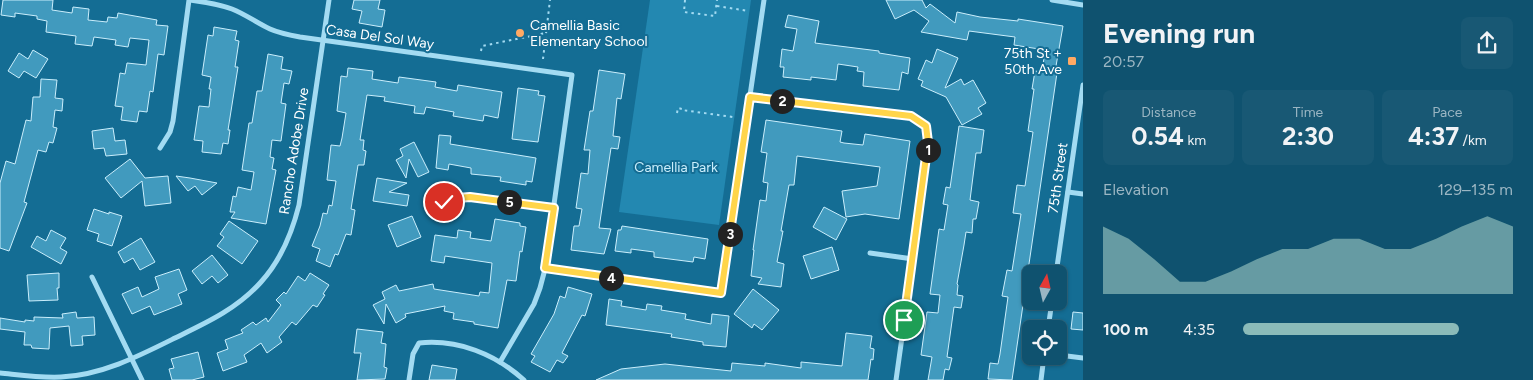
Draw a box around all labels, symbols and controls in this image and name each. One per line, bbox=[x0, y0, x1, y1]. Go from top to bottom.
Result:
text: Evening run bbox=[1103, 16, 1255, 50]
place label: Camellia Basic Elementary School bbox=[530, 17, 648, 50]
button: share bbox=[1461, 17, 1513, 69]
street label: Casa Del Sol Way bbox=[325, 21, 436, 53]
marker: Camellia Basic Elementary School bbox=[514, 27, 526, 39]
place label: 75th St + 50th Ave bbox=[1004, 45, 1062, 78]
text: 20:57 bbox=[1103, 52, 1144, 71]
marker: 75th St + 50th Ave bbox=[1066, 55, 1078, 67]
street label: Rancho Adobe Drive bbox=[276, 86, 312, 216]
pin: 2 bbox=[770, 88, 794, 114]
text: 2 bbox=[778, 93, 787, 110]
text: Distance bbox=[1141, 104, 1196, 121]
text: Time bbox=[1293, 104, 1323, 121]
text: Pace bbox=[1432, 104, 1462, 121]
text: 0.54 bbox=[1131, 121, 1184, 151]
text: 2:30 bbox=[1282, 121, 1334, 151]
text: 4:37 bbox=[1408, 121, 1459, 151]
text: km bbox=[1184, 132, 1206, 149]
text: /km bbox=[1459, 132, 1487, 149]
pin: 1 bbox=[916, 138, 940, 162]
street label: 75th Street bbox=[1045, 141, 1071, 215]
text: 1 bbox=[926, 142, 931, 159]
park label: Camellia Park bbox=[634, 159, 718, 176]
text: Elevation bbox=[1103, 180, 1169, 199]
text: 129–135 m bbox=[1438, 180, 1513, 199]
pin bbox=[423, 181, 465, 223]
icon: check bbox=[430, 188, 458, 216]
pin: 5 bbox=[496, 190, 522, 214]
text: 5 bbox=[505, 194, 514, 211]
pin: 3 bbox=[718, 222, 742, 246]
text: 3 bbox=[727, 226, 734, 243]
north arrow bbox=[1022, 265, 1068, 310]
map controls bbox=[1022, 265, 1067, 365]
pin: 4 bbox=[598, 266, 624, 290]
text: 4 bbox=[607, 270, 616, 287]
pin bbox=[883, 299, 925, 341]
icon: arrive bbox=[890, 306, 918, 334]
button: locate bbox=[1022, 320, 1067, 365]
text: 100 m bbox=[1103, 320, 1148, 339]
text: 4:35 bbox=[1183, 320, 1215, 339]

